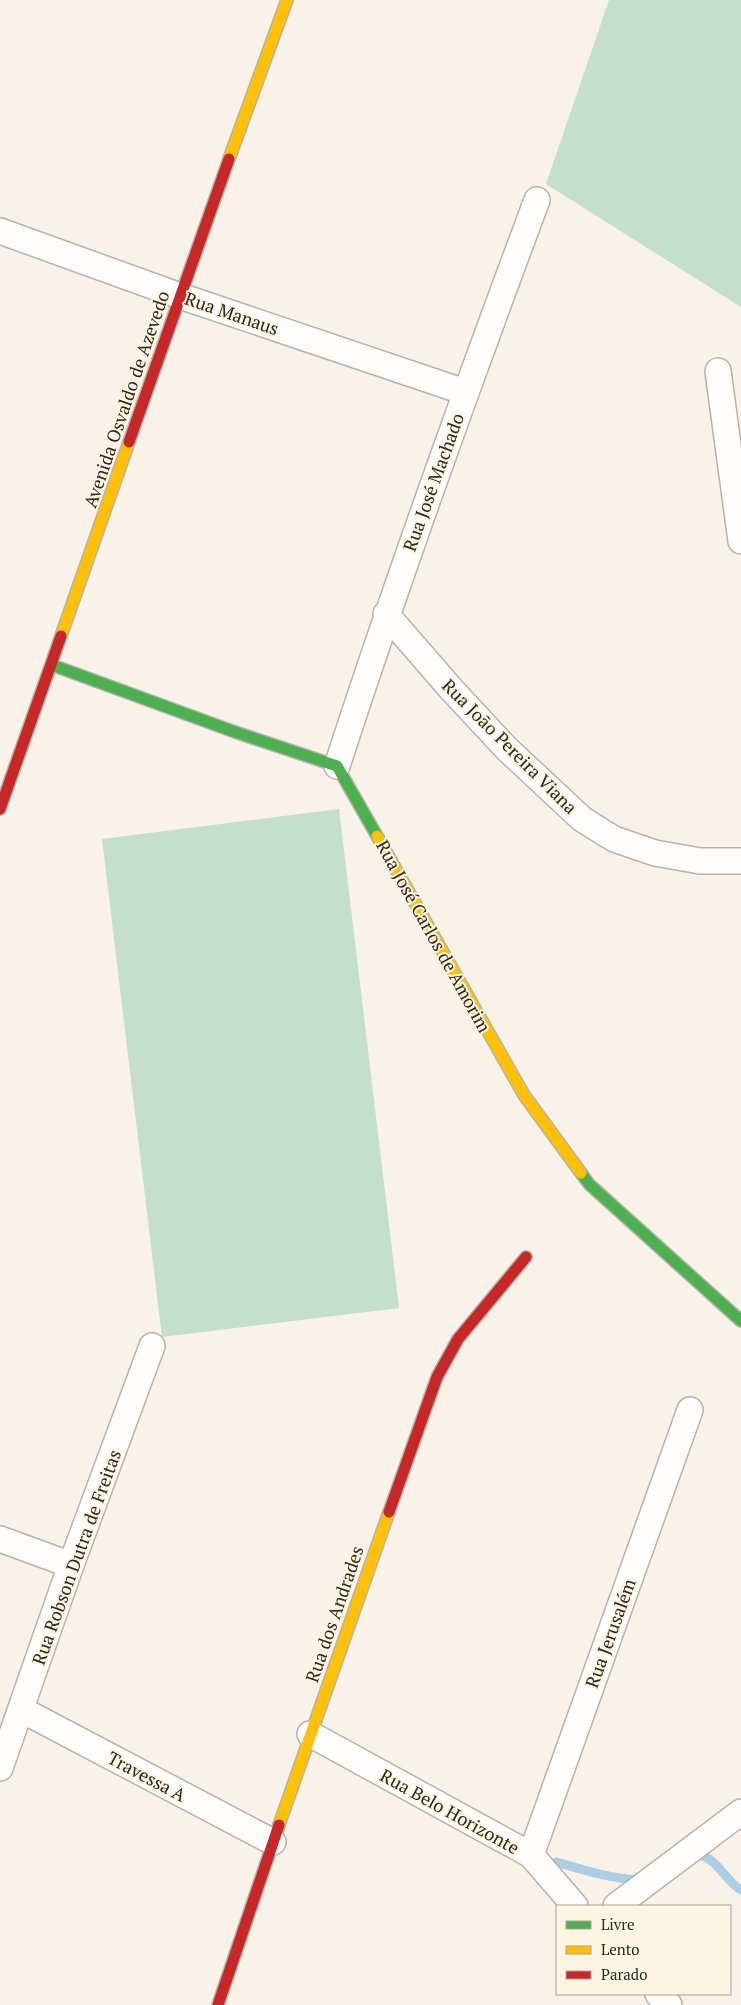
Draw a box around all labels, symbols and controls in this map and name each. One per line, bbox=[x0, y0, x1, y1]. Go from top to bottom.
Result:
street label: Rua Manaus bbox=[182, 286, 282, 340]
street label: Avenida Osvaldo de Azevedo bbox=[78, 287, 174, 511]
street label: Rua José Machado bbox=[397, 410, 469, 554]
street label: Rua João Pereira Viana bbox=[437, 673, 583, 819]
street label: Rua José Carlos de Amorim bbox=[371, 836, 497, 1037]
street label: Rua Robson Dutra de Freitas bbox=[26, 1446, 126, 1668]
street label: Rua dos Andrades bbox=[299, 1543, 369, 1685]
street label: Rua Jerusalém bbox=[579, 1575, 641, 1691]
street label: Travessa A bbox=[104, 1745, 191, 1807]
street label: Rua Belo Horizonte bbox=[376, 1763, 524, 1859]
legend bbox=[556, 1905, 731, 1995]
text: Livre bbox=[601, 1914, 635, 1934]
text: Lento bbox=[601, 1939, 640, 1959]
text: Parado bbox=[601, 1964, 647, 1984]

